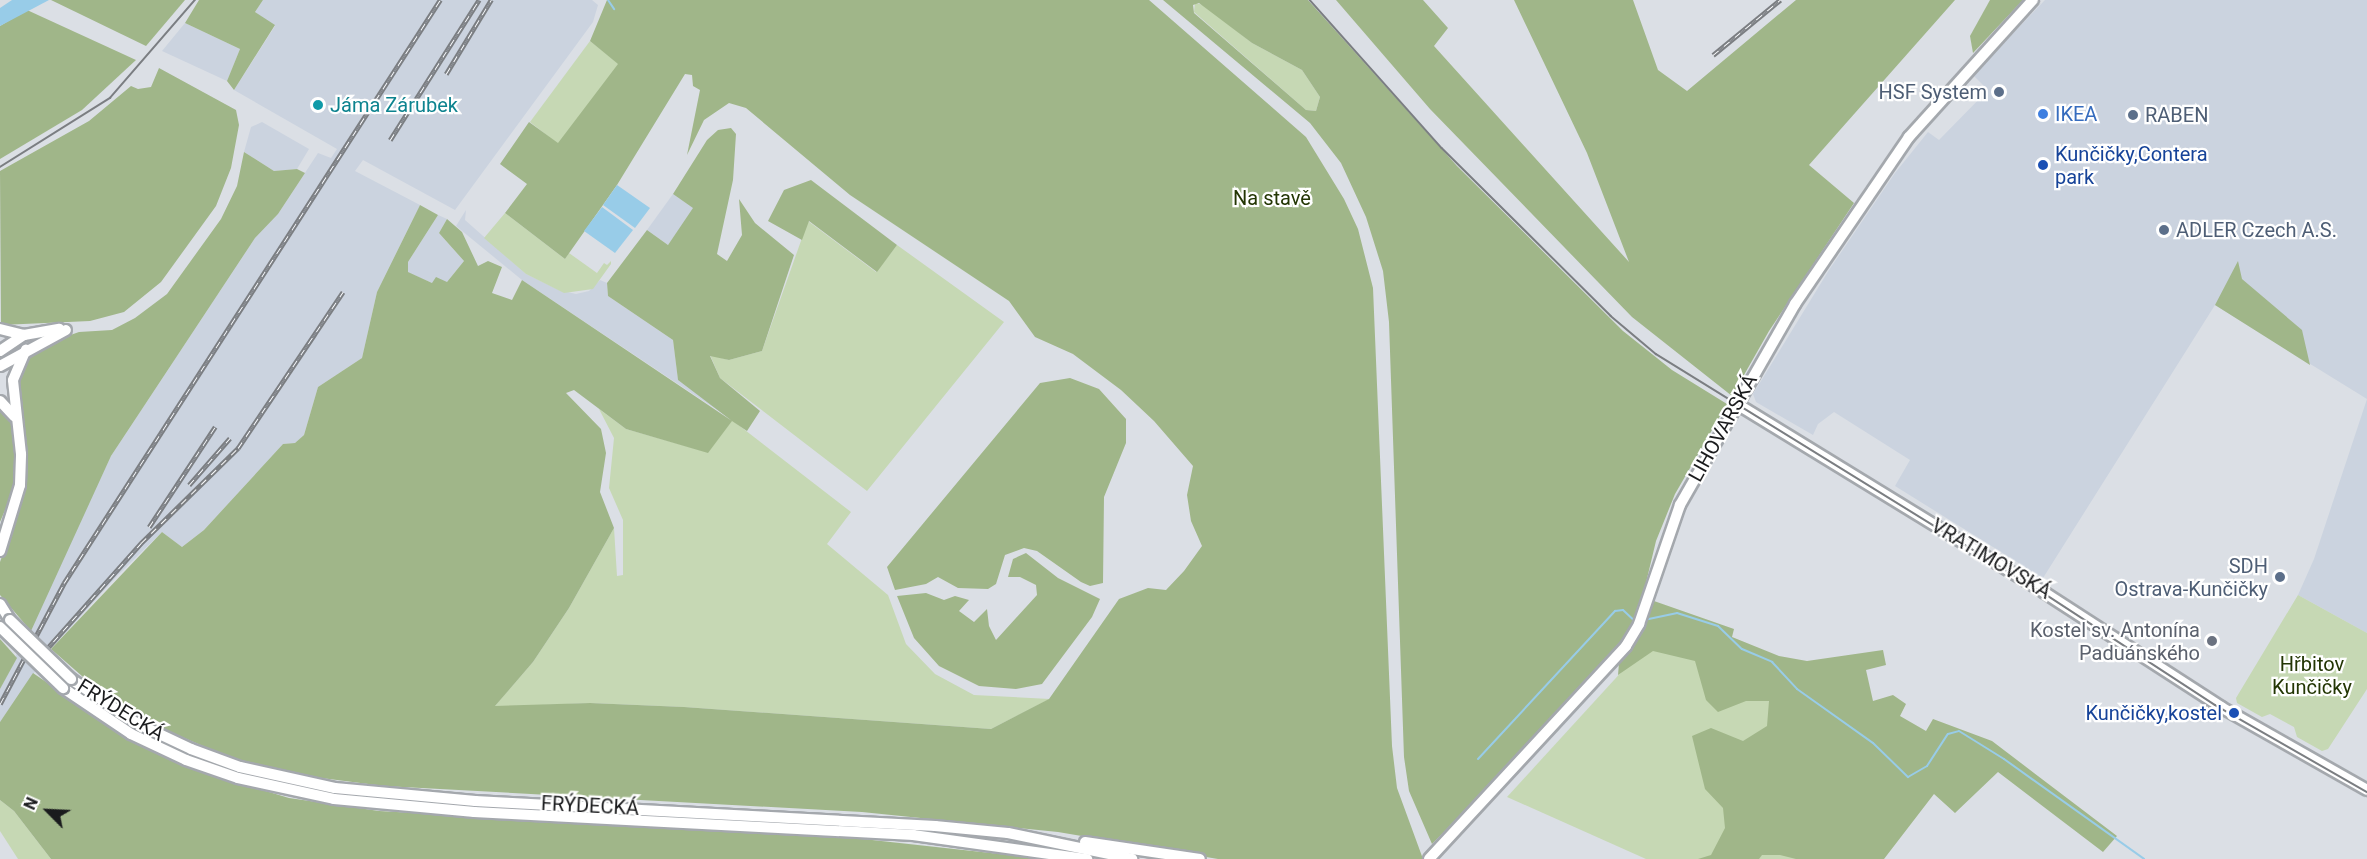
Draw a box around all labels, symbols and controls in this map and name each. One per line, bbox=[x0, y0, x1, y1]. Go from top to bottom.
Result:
place label: HSF System bbox=[1878, 80, 1987, 104]
marker: HSF System bbox=[1992, 85, 2006, 99]
place label: Jáma Zárubek bbox=[330, 93, 458, 117]
marker: Jáma Zárubek bbox=[311, 98, 325, 112]
place label: IKEA bbox=[2055, 102, 2097, 126]
place label: RABEN bbox=[2145, 103, 2208, 127]
marker: IKEA bbox=[2036, 107, 2050, 121]
marker: RABEN bbox=[2126, 108, 2140, 122]
place label: Kunčičky,Contera park bbox=[2055, 142, 2208, 189]
marker: Kunčičky,Contera park bbox=[2036, 158, 2050, 172]
park label: Na stavě bbox=[1233, 186, 1311, 210]
place label: ADLER Czech A.S. bbox=[2176, 218, 2337, 242]
marker: ADLER Czech A.S. bbox=[2157, 223, 2171, 237]
street label: LIHOVARSKÁ bbox=[1684, 370, 1762, 486]
street label: VRATIMOVSKÁ bbox=[1927, 514, 2055, 604]
place label: SDH Ostrava-Kunčičky bbox=[2115, 554, 2268, 601]
marker: SDH Ostrava-Kunčičky bbox=[2273, 570, 2287, 584]
place label: Kostel sv. Antonína Paduánského bbox=[2030, 618, 2200, 665]
marker: Kostel sv. Antonína Paduánského bbox=[2205, 634, 2219, 648]
park label: Hřbitov Kunčičky bbox=[2272, 653, 2352, 700]
street label: FRÝDECKÁ bbox=[73, 674, 169, 746]
place label: Kunčičky,kostel bbox=[2085, 701, 2222, 725]
marker: Kunčičky,kostel bbox=[2227, 706, 2241, 720]
north arrow bbox=[18, 781, 78, 841]
street label: FRÝDECKÁ bbox=[540, 791, 640, 821]
text: N bbox=[20, 794, 42, 813]

